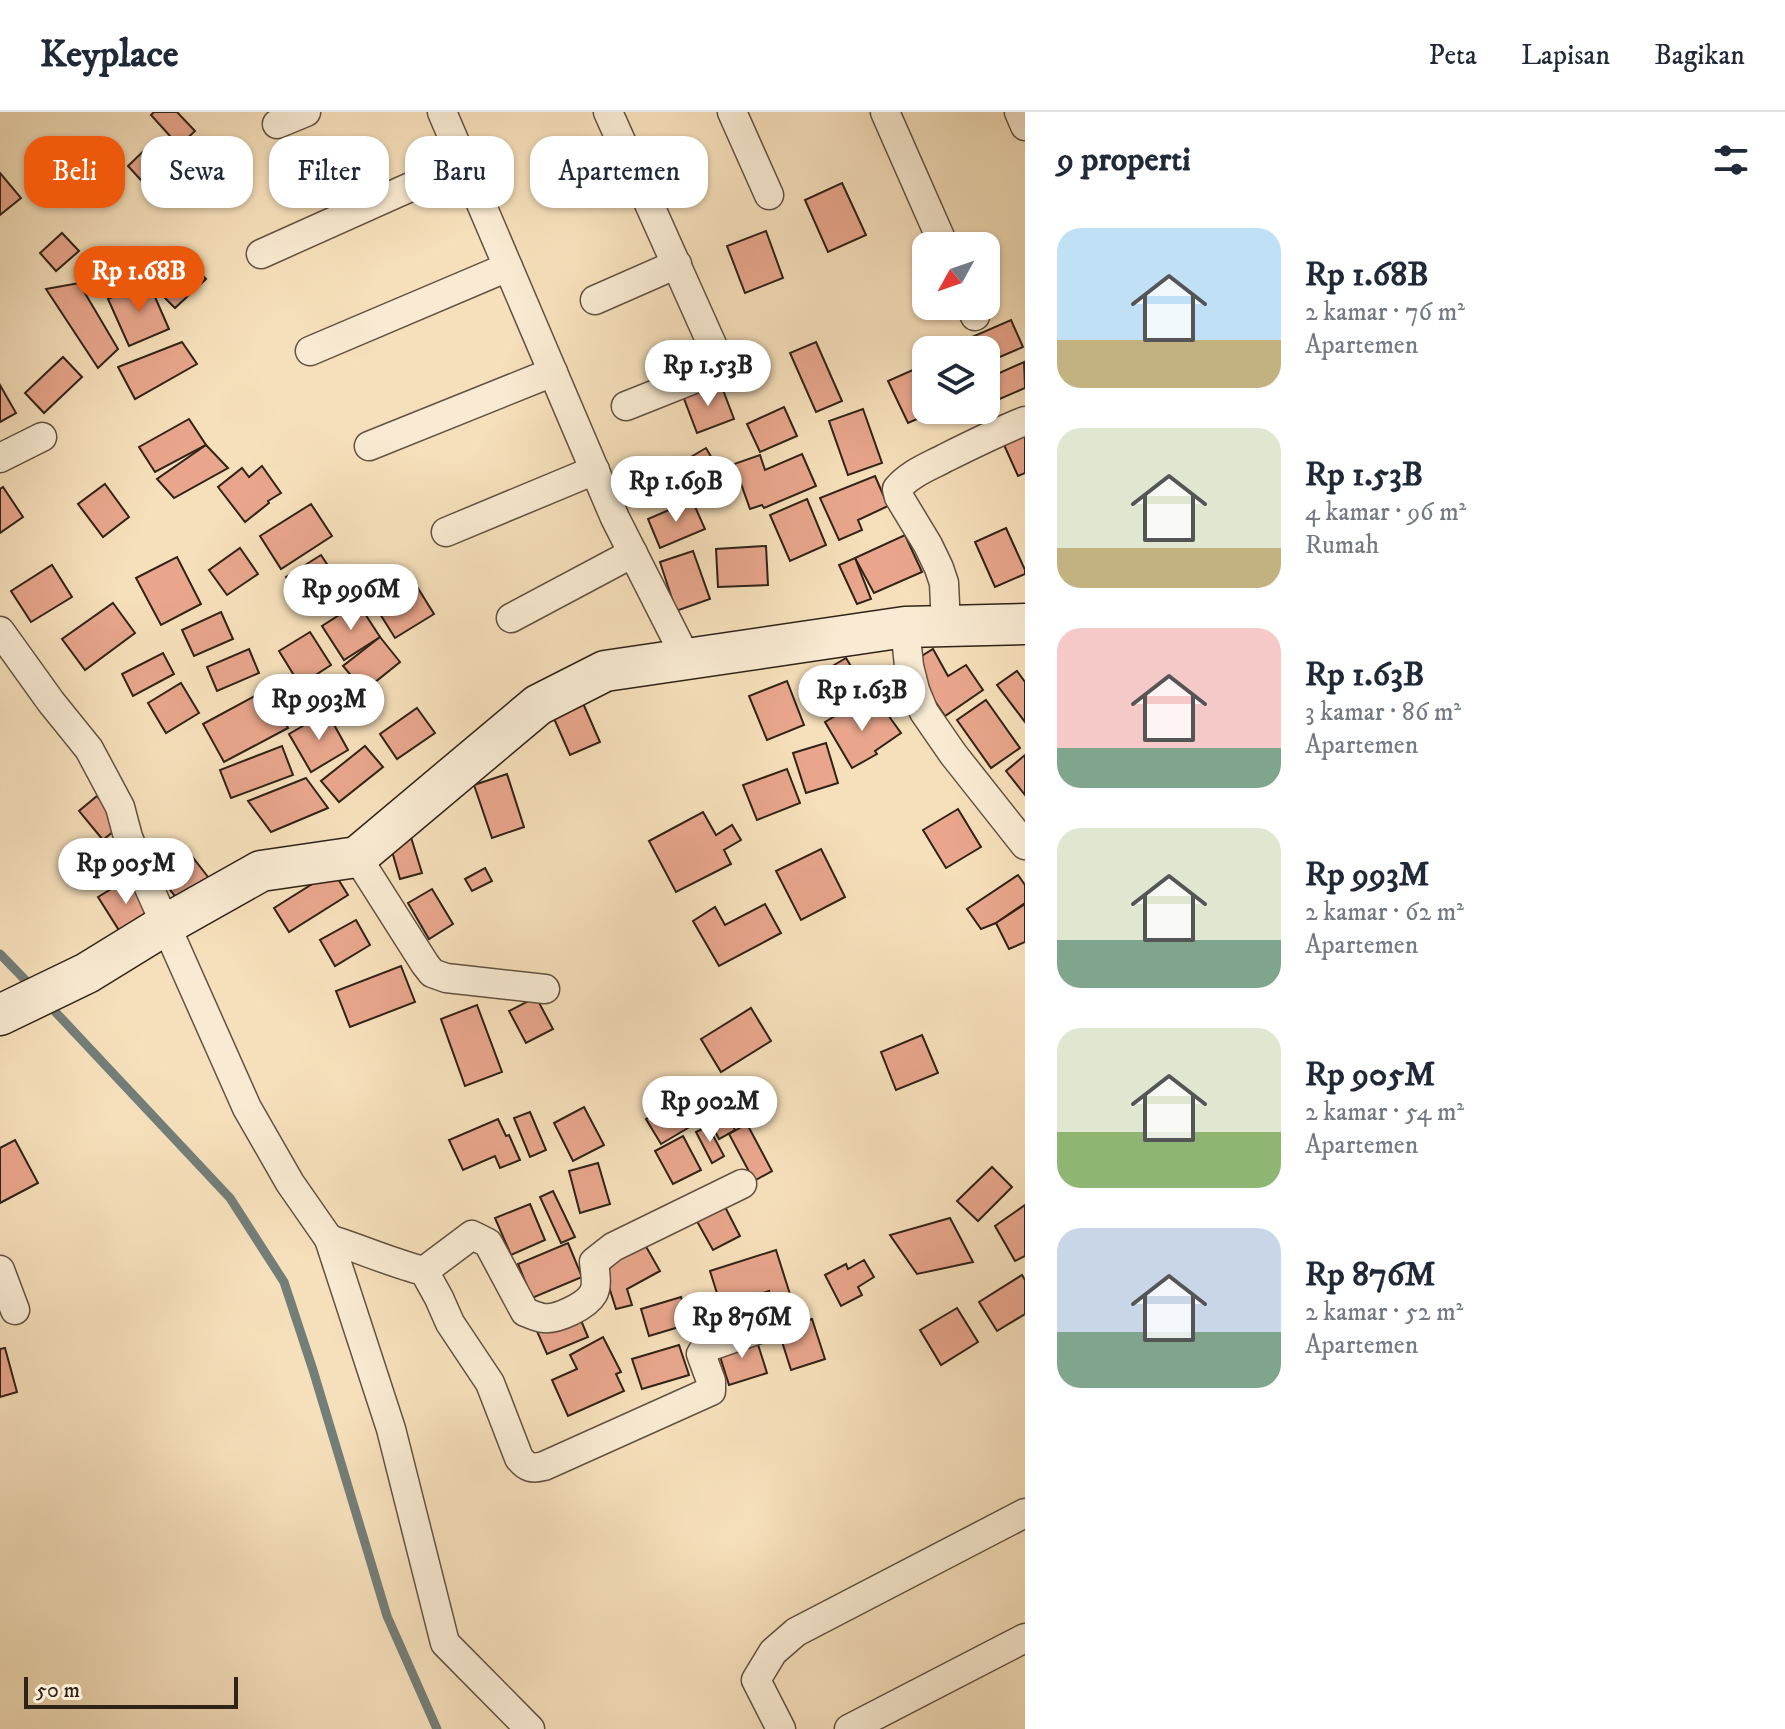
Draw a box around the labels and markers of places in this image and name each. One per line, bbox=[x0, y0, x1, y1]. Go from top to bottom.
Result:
pin: Rp 1.68B bbox=[56, 246, 222, 314]
pin: Rp 1.53B bbox=[625, 340, 791, 408]
pin: Rp 1.69B bbox=[593, 456, 759, 524]
pin: Rp 996M bbox=[277, 564, 425, 632]
pin: Rp 1.63B bbox=[779, 665, 945, 733]
pin: Rp 993M bbox=[245, 674, 393, 742]
pin: Rp 905M bbox=[52, 838, 200, 906]
pin: Rp 902M bbox=[636, 1076, 784, 1144]
pin: Rp 876M bbox=[668, 1292, 816, 1360]

